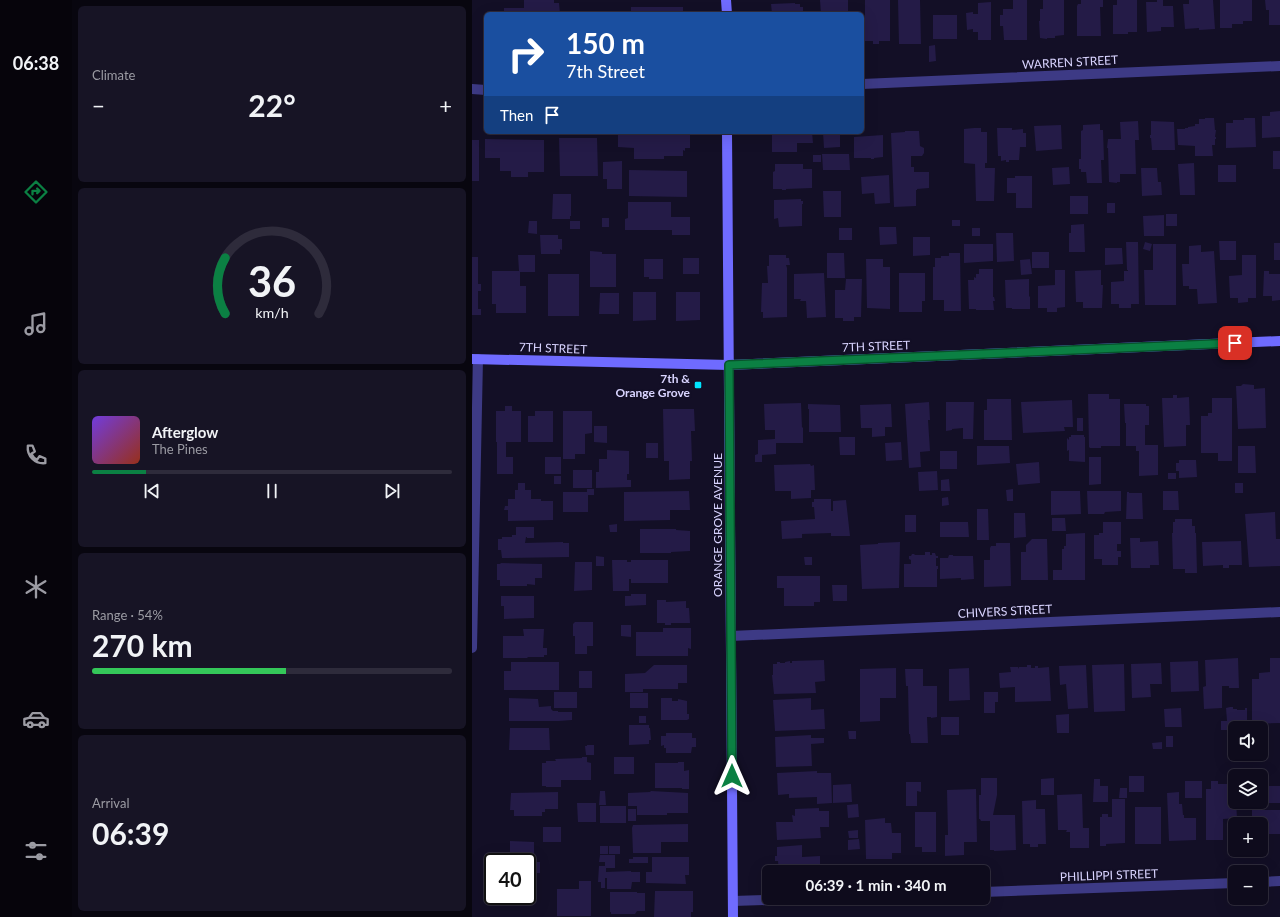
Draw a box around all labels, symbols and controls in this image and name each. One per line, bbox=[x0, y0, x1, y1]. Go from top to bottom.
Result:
text: 150 m bbox=[566, 26, 645, 60]
icon: right bbox=[500, 28, 552, 80]
text: 06:38 bbox=[13, 52, 59, 74]
street label: WARREN STREET bbox=[1022, 52, 1118, 72]
text: 7th Street bbox=[566, 60, 645, 82]
text: Climate bbox=[92, 67, 135, 83]
text: 22° bbox=[248, 87, 296, 123]
text: − bbox=[92, 92, 105, 119]
text: + bbox=[439, 92, 452, 119]
icon: arrive bbox=[541, 104, 563, 126]
text: Then bbox=[500, 106, 533, 124]
icon: directions bbox=[22, 178, 50, 206]
text: 36 bbox=[248, 256, 296, 306]
text: km/h bbox=[255, 304, 289, 321]
icon: music bbox=[22, 310, 50, 338]
pin bbox=[1218, 326, 1252, 360]
icon: arrive bbox=[1224, 332, 1246, 354]
street label: 7TH STREET bbox=[842, 337, 910, 355]
street label: 7TH STREET bbox=[519, 339, 587, 357]
place label: 7th & Orange Grove bbox=[615, 371, 691, 400]
marker: 7th & Orange Grove bbox=[693, 380, 703, 390]
text: Afterglow bbox=[152, 423, 218, 441]
icon: phone bbox=[22, 441, 50, 469]
text: The Pines bbox=[152, 441, 208, 457]
street label: ORANGE GROVE AVENUE bbox=[710, 453, 725, 597]
icon: previous bbox=[141, 480, 163, 502]
icon: pause bbox=[261, 480, 283, 502]
icon: next bbox=[381, 480, 403, 502]
icon: climate bbox=[22, 573, 50, 601]
street label: CHIVERS STREET bbox=[957, 601, 1053, 621]
text: Range · 54% bbox=[92, 607, 163, 623]
text: 270 km bbox=[92, 627, 193, 663]
icon: car bbox=[22, 705, 50, 733]
map controls bbox=[1228, 721, 1268, 905]
button: sound bbox=[1228, 721, 1268, 761]
position arrow bbox=[711, 755, 753, 797]
button: layers bbox=[1228, 769, 1268, 809]
text: Arrival bbox=[92, 795, 129, 811]
text: 06:39 bbox=[92, 815, 169, 851]
button: + bbox=[1228, 817, 1268, 857]
icon: filters bbox=[22, 837, 50, 865]
speed limit sign: 40 bbox=[484, 853, 536, 905]
button: − bbox=[1228, 865, 1268, 905]
street label: PHILLIPPI STREET bbox=[1060, 866, 1158, 884]
text: 06:39 · 1 min · 340 m bbox=[806, 876, 946, 894]

